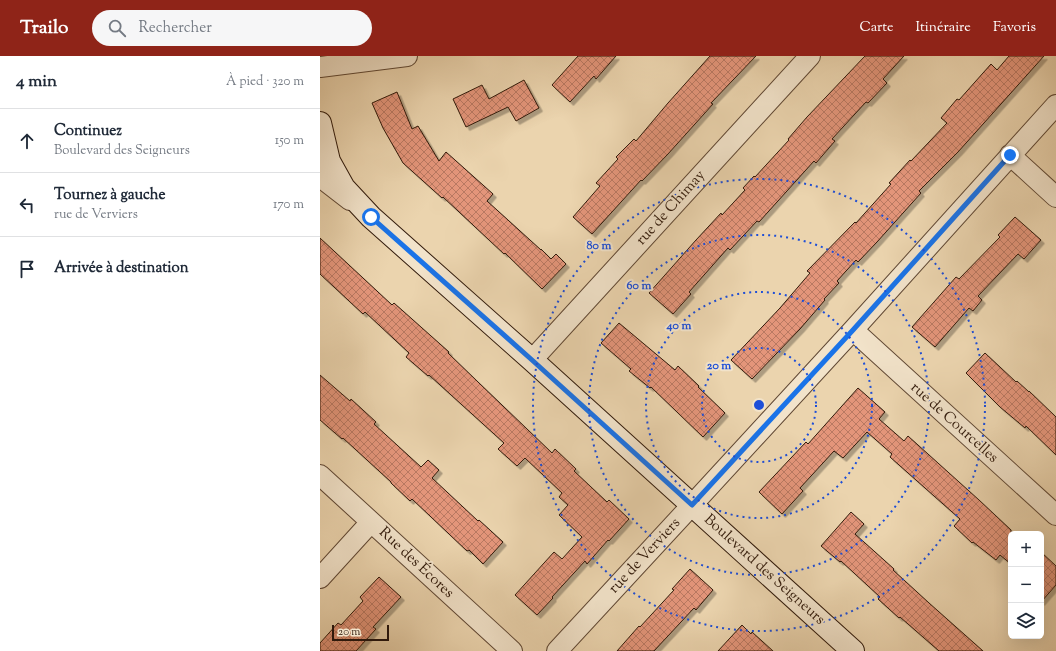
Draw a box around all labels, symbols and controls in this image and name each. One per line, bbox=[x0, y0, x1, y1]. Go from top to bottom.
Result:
search box bbox=[92, 10, 372, 46]
text: Trailo bbox=[20, 15, 68, 42]
icon: search bbox=[106, 17, 128, 39]
text: Rechercher bbox=[138, 18, 212, 39]
text: Carte bbox=[860, 18, 893, 38]
text: Itinéraire bbox=[915, 18, 971, 38]
text: Favoris bbox=[993, 18, 1036, 38]
text: 4 min bbox=[16, 70, 57, 94]
text: À pied · 320 m bbox=[226, 73, 304, 91]
text: Continuez bbox=[54, 121, 122, 142]
icon: ahead bbox=[16, 130, 38, 152]
text: 150 m bbox=[275, 132, 304, 150]
text: Boulevard des Seigneurs bbox=[54, 142, 190, 160]
route end bbox=[1001, 146, 1019, 164]
street label: rue de Chimay bbox=[632, 165, 711, 250]
text: Tournez à gauche bbox=[54, 185, 165, 206]
icon: left bbox=[16, 194, 38, 216]
text: 170 m bbox=[273, 196, 304, 214]
text: rue de Verviers bbox=[54, 206, 138, 224]
route start bbox=[362, 208, 380, 226]
text: 80 m bbox=[587, 237, 611, 255]
icon: arrive bbox=[16, 258, 38, 280]
text: Arrivée à destination bbox=[54, 258, 189, 279]
text: 60 m bbox=[627, 277, 651, 295]
text: 40 m bbox=[666, 317, 691, 335]
text: 20 m bbox=[707, 357, 731, 375]
street label: rue de Courcelles bbox=[905, 378, 1003, 468]
centre of rings bbox=[752, 398, 766, 412]
street label: Boulevard des Seigneurs bbox=[699, 510, 829, 630]
street label: rue de Verviers bbox=[604, 513, 686, 599]
street label: Rue des Écores bbox=[374, 522, 459, 604]
map controls bbox=[1008, 531, 1044, 639]
button: + bbox=[1008, 531, 1044, 567]
button: − bbox=[1008, 567, 1044, 603]
button: layers bbox=[1008, 603, 1044, 639]
scale bar bbox=[332, 623, 389, 642]
text: 20 m bbox=[338, 624, 360, 640]

